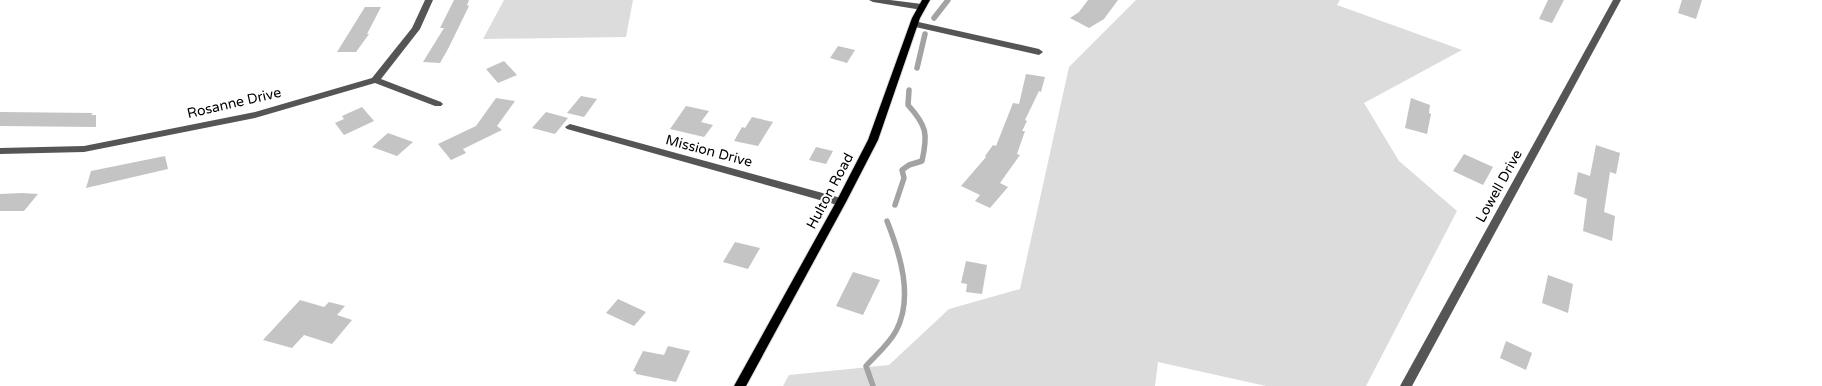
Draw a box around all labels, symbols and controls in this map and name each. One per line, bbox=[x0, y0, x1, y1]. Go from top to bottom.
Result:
street label: Rosanne Drive bbox=[185, 84, 283, 122]
street label: Mission Drive bbox=[664, 131, 754, 171]
street label: Lowell Drive bbox=[1472, 147, 1526, 225]
street label: Hulton Road bbox=[803, 150, 857, 232]

